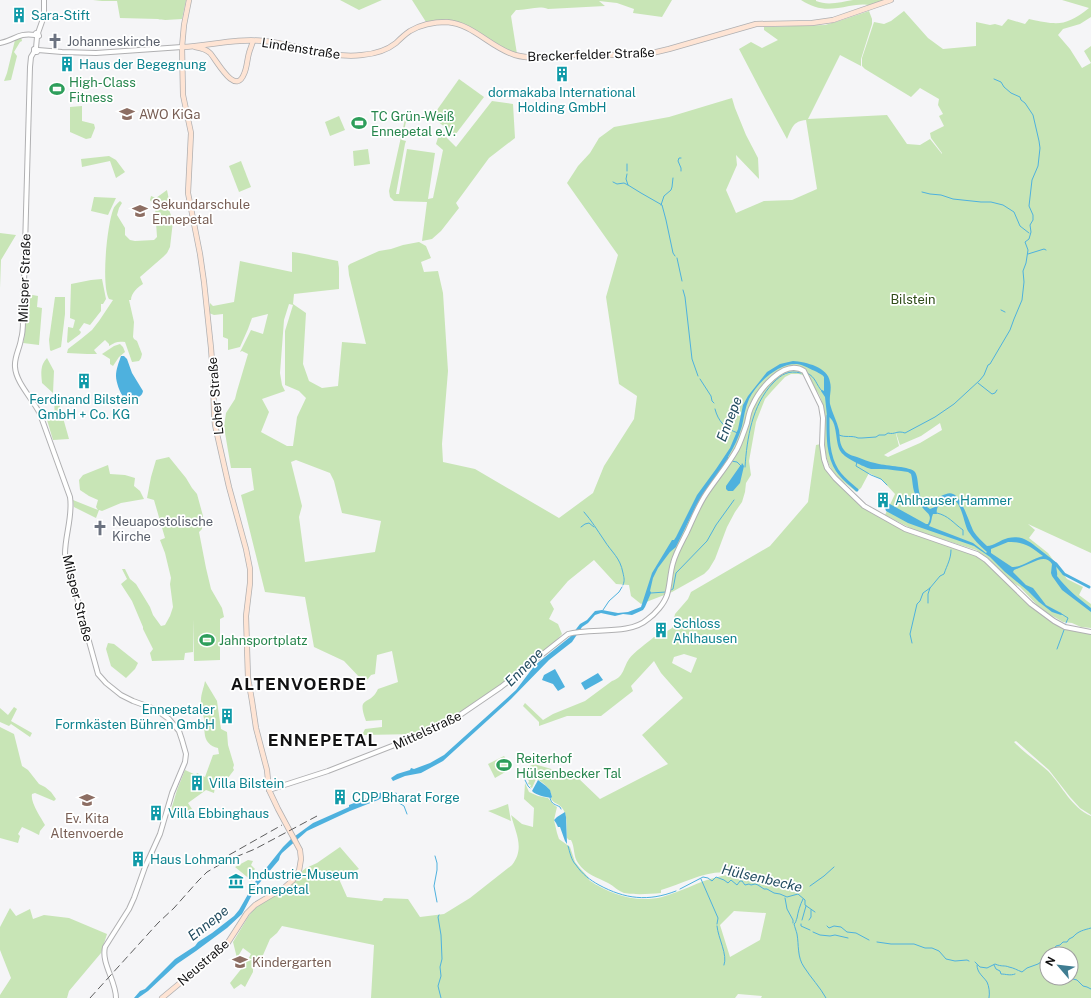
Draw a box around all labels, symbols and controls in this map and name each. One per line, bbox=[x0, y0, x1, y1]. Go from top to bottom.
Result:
building icon: Sara-Stift bbox=[10, 6, 28, 24]
place label: Sara-Stift bbox=[31, 8, 90, 23]
church icon: Johanneskirche bbox=[46, 32, 64, 50]
place label: Johanneskirche bbox=[67, 34, 160, 49]
street label: Lindenstraße bbox=[261, 35, 341, 62]
street label: Breckerfelder Straße bbox=[527, 45, 655, 64]
building icon: Haus der Begegnung bbox=[58, 55, 76, 73]
place label: Haus der Begegnung bbox=[79, 57, 207, 72]
building icon: dormakaba International Holding GmbH bbox=[553, 65, 571, 83]
place label: High-Class Fitness bbox=[69, 75, 136, 105]
sports icon: High-Class Fitness bbox=[48, 80, 66, 98]
place label: dormakaba International Holding GmbH bbox=[488, 85, 636, 115]
school or university icon: AWO KiGa bbox=[118, 105, 136, 123]
place label: AWO KiGa bbox=[139, 107, 200, 122]
place label: TC Grün-Weiß Ennepetal e.V. bbox=[371, 109, 456, 139]
sports icon: TC Grün-Weiß Ennepetal e.V. bbox=[350, 114, 368, 132]
place label: Sekundarschule Ennepetal bbox=[152, 197, 250, 227]
school or university icon: Sekundarschule Ennepetal bbox=[131, 202, 149, 220]
street label: Milsper Straße bbox=[15, 233, 34, 323]
park label: Bilstein bbox=[890, 292, 936, 307]
street label: Loher Straße bbox=[205, 356, 226, 436]
building icon: Ferdinand Bilstein GmbH + Co. KG bbox=[75, 372, 93, 390]
place label: Ferdinand Bilstein GmbH + Co. KG bbox=[29, 392, 139, 422]
water label: Ennepe bbox=[713, 394, 745, 444]
building icon: Ahlhauser Hammer bbox=[874, 491, 892, 509]
place label: Ahlhauser Hammer bbox=[895, 493, 1012, 508]
place label: Neuapostolische Kirche bbox=[112, 514, 213, 544]
church icon: Neuapostolische Kirche bbox=[91, 519, 109, 537]
street label: Milsper Straße bbox=[59, 553, 96, 643]
place label: Schloss Ahlhausen bbox=[673, 616, 737, 646]
building icon: Schloss Ahlhausen bbox=[652, 621, 670, 639]
sports icon: Jahnsportplatz bbox=[198, 631, 216, 649]
place label: Jahnsportplatz bbox=[219, 633, 308, 648]
water label: Ennepe bbox=[502, 644, 547, 689]
district label: ALTENVOERDE bbox=[231, 674, 367, 694]
place label: Ennepetaler Formkästen Bühren GmbH bbox=[55, 702, 215, 732]
building icon: Ennepetaler Formkästen Bühren GmbH bbox=[218, 707, 236, 725]
street label: Mittelstraße bbox=[391, 708, 464, 753]
district label: ENNEPETAL bbox=[268, 730, 378, 750]
place label: Reiterhof Hülsenbecker Tal bbox=[516, 751, 622, 781]
sports icon: Reiterhof Hülsenbecker Tal bbox=[495, 756, 513, 774]
building icon: Villa Bilstein bbox=[188, 774, 206, 792]
place label: Villa Bilstein bbox=[209, 776, 284, 791]
building icon: CDP Bharat Forge bbox=[331, 788, 349, 806]
place label: CDP Bharat Forge bbox=[352, 790, 460, 805]
school or university icon: Ev. Kita Altenvoerde bbox=[78, 791, 96, 809]
building icon: Villa Ebbinghaus bbox=[147, 804, 165, 822]
place label: Villa Ebbinghaus bbox=[168, 806, 269, 821]
place label: Ev. Kita Altenvoerde bbox=[50, 811, 124, 841]
building icon: Haus Lohmann bbox=[129, 850, 147, 868]
place label: Haus Lohmann bbox=[150, 852, 240, 867]
water label: Hülsenbecke bbox=[720, 861, 804, 895]
place label: Industrie-Museum Ennepetal bbox=[248, 867, 359, 897]
museum icon: Industrie-Museum Ennepetal bbox=[227, 872, 245, 890]
water label: Ennepe bbox=[185, 902, 232, 944]
street label: Neustraße bbox=[175, 936, 232, 989]
north arrow bbox=[1039, 946, 1079, 986]
school or university icon: Kindergarten bbox=[231, 953, 249, 971]
place label: Kindergarten bbox=[252, 955, 331, 970]
text: N bbox=[1043, 955, 1057, 968]

